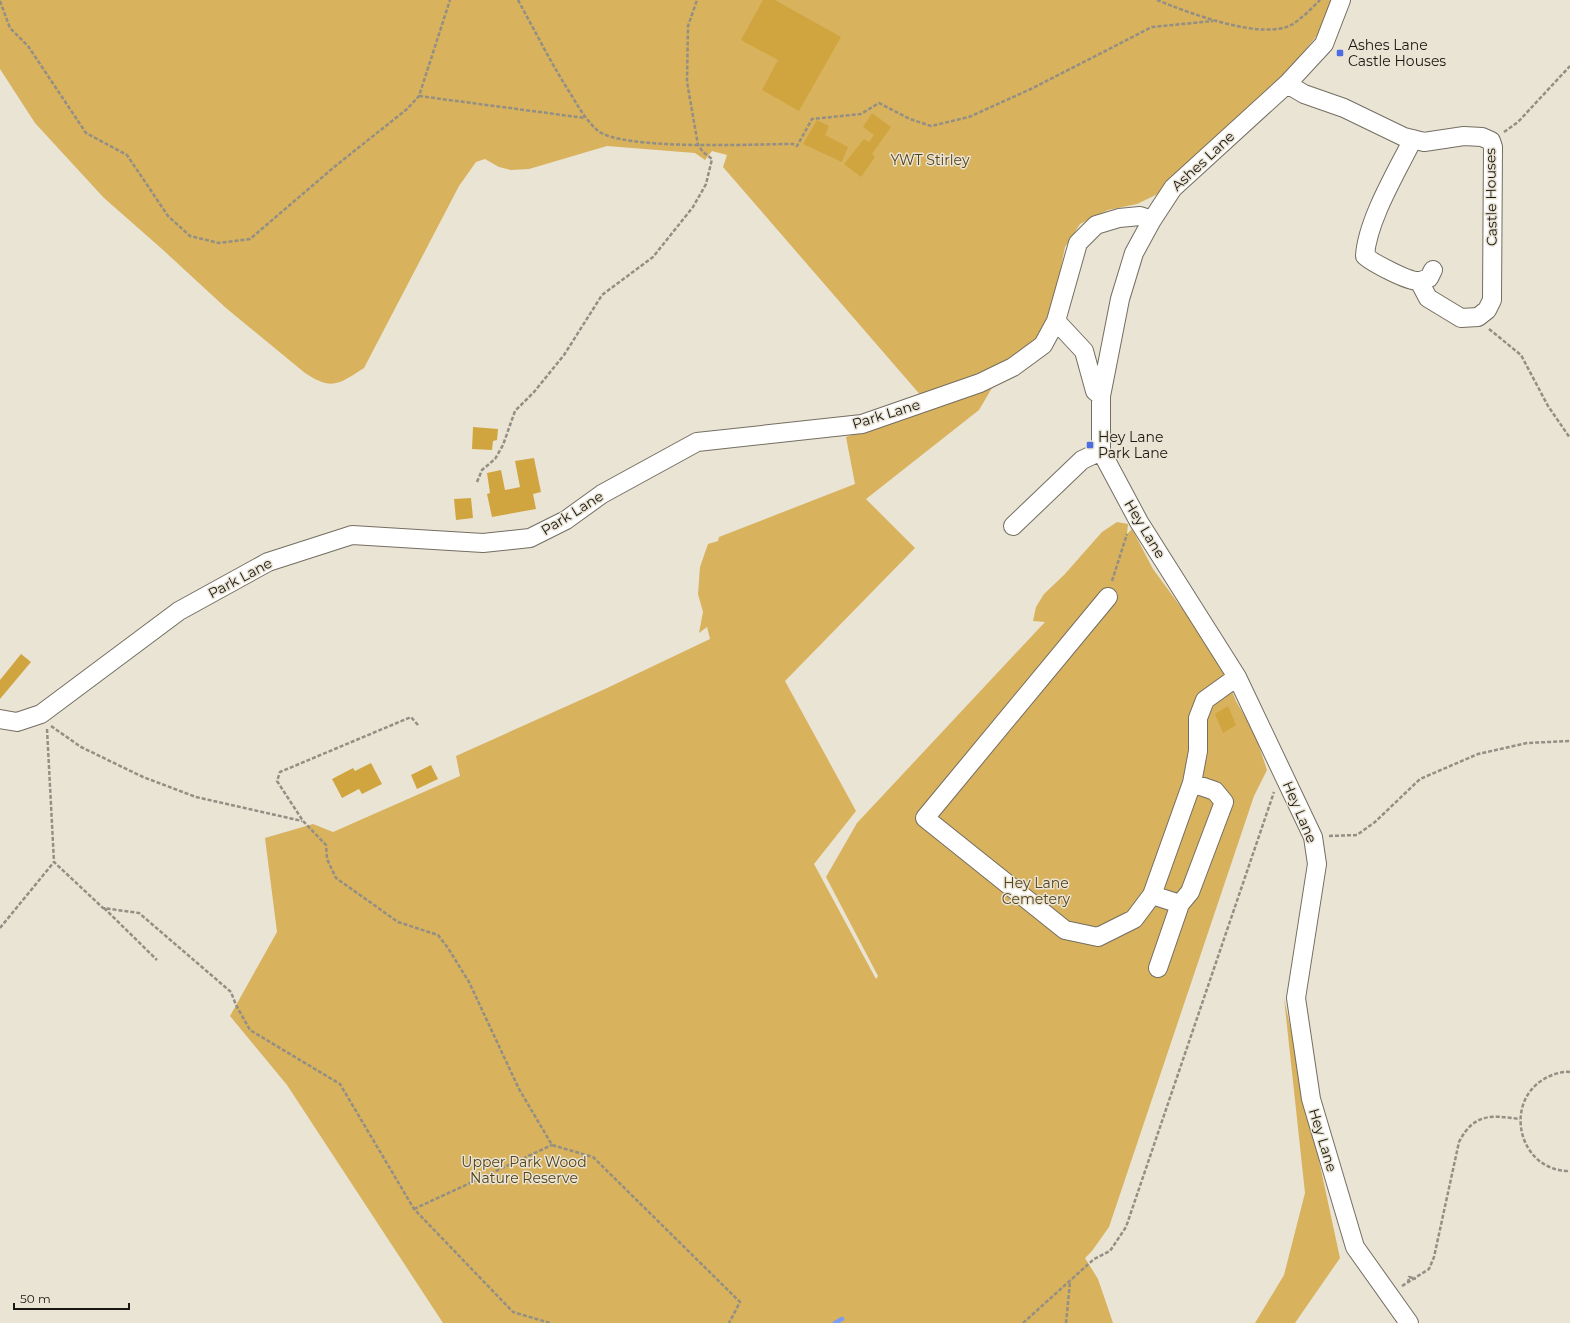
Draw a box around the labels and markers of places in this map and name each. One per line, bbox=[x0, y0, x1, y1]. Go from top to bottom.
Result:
place label: Ashes Lane Castle Houses bbox=[1348, 36, 1446, 70]
marker: Ashes Lane Castle Houses bbox=[1335, 48, 1345, 58]
place label: Hey Lane Park Lane bbox=[1098, 428, 1168, 462]
marker: Hey Lane Park Lane bbox=[1085, 440, 1095, 450]

